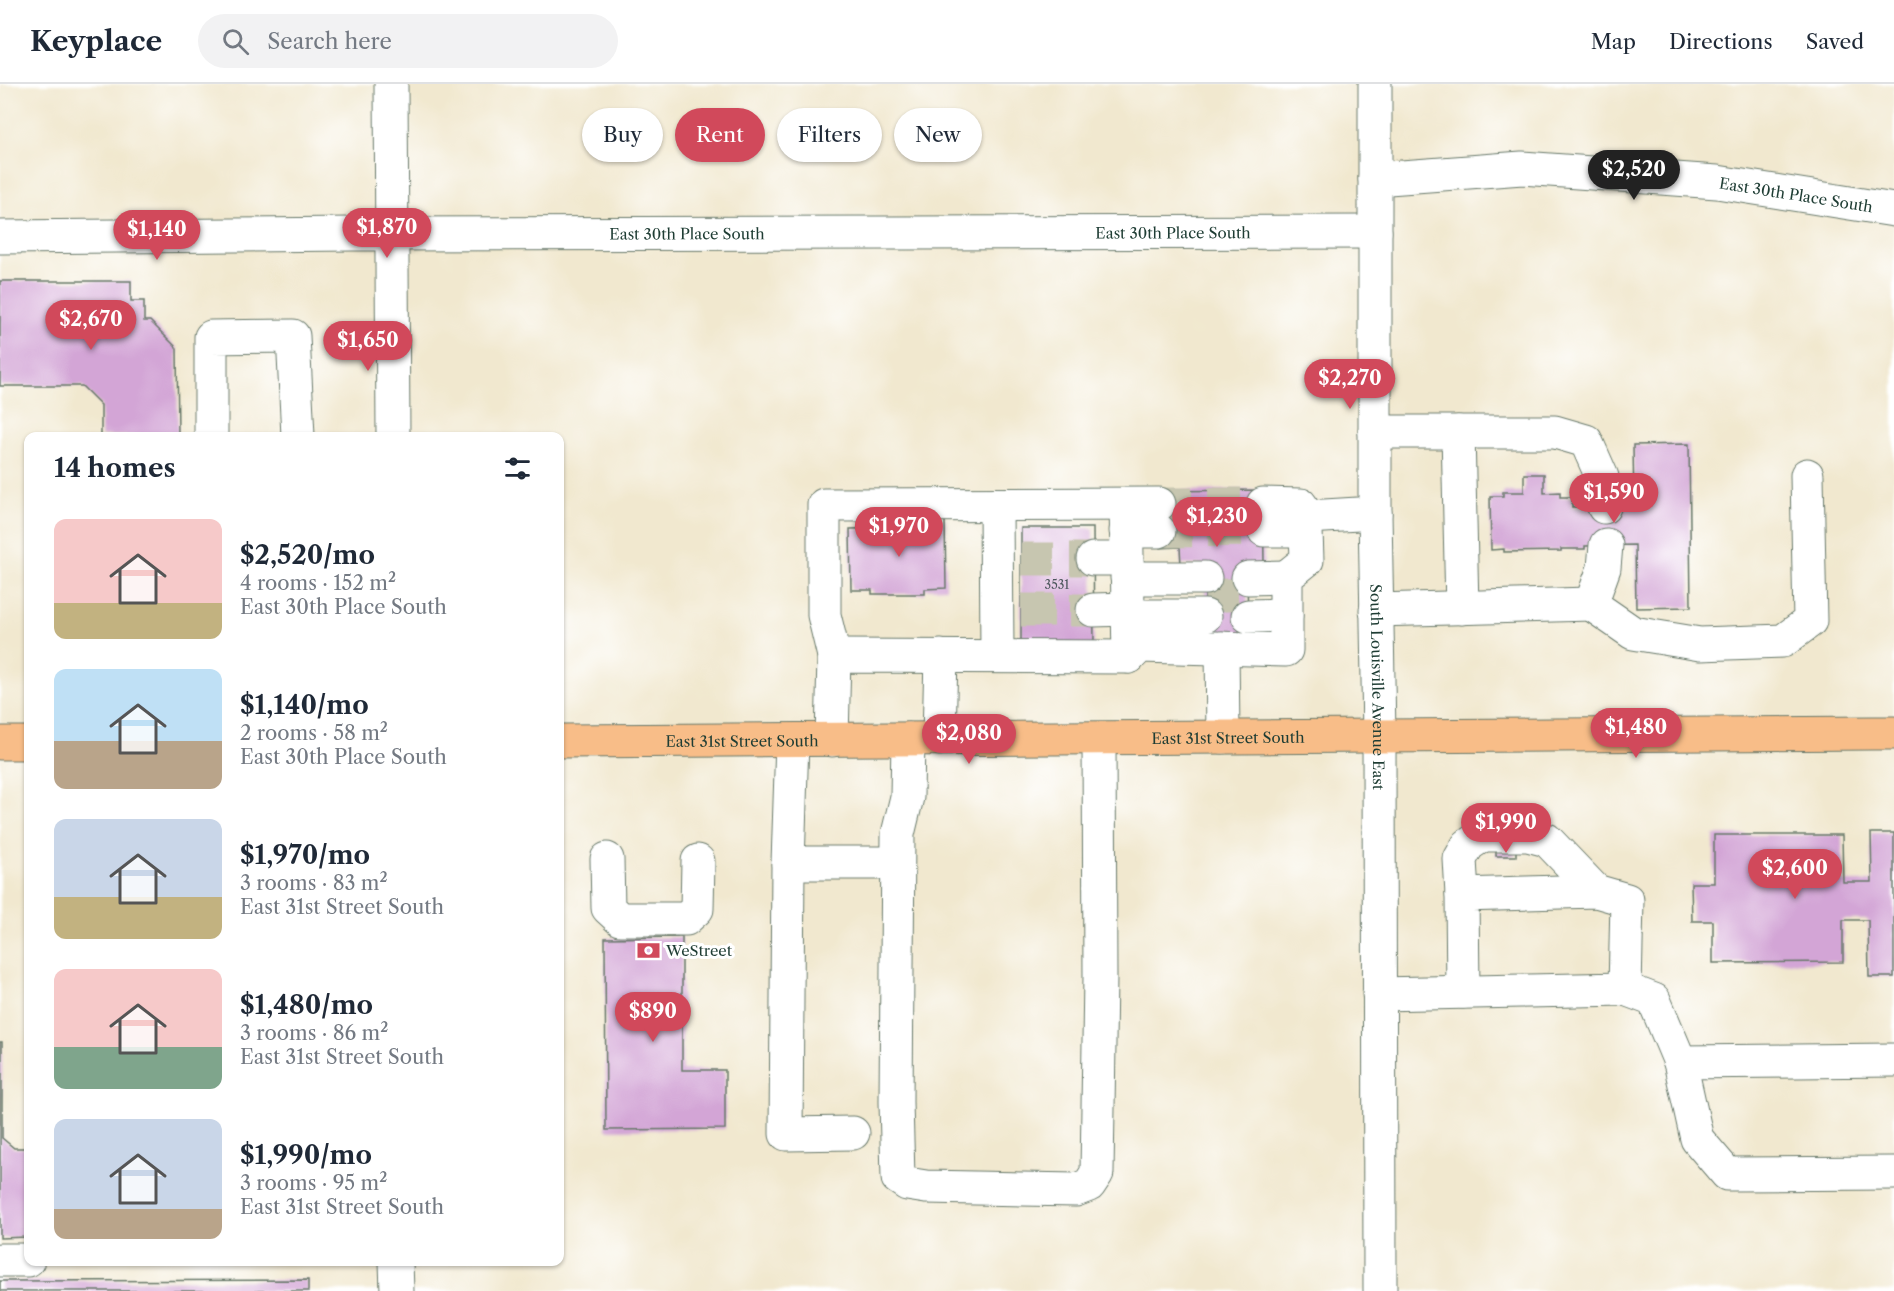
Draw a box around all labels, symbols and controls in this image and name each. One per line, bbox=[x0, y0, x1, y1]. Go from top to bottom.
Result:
search box bbox=[198, 14, 618, 68]
text: Keyplace bbox=[30, 24, 162, 58]
icon: search bbox=[219, 25, 252, 58]
text: Search here bbox=[267, 28, 392, 55]
text: Map bbox=[1591, 29, 1636, 54]
text: Directions bbox=[1669, 29, 1773, 54]
text: Saved bbox=[1806, 29, 1864, 54]
chip: Buy bbox=[582, 108, 663, 162]
chip: Rent bbox=[675, 108, 765, 162]
chip: Filters bbox=[777, 108, 882, 162]
chip: New bbox=[894, 108, 982, 162]
pin: $2,520 bbox=[1585, 150, 1683, 201]
text: $2,520 bbox=[1602, 157, 1666, 181]
street label: East 30th Place South bbox=[1718, 173, 1875, 216]
pin: $1,870 bbox=[338, 208, 436, 259]
pin: $1,140 bbox=[108, 210, 206, 261]
text: $1,870 bbox=[356, 215, 418, 239]
text: $1,140 bbox=[127, 217, 187, 241]
street label: East 30th Place South bbox=[1095, 223, 1251, 242]
street label: East 30th Place South bbox=[609, 224, 765, 243]
pin: $2,670 bbox=[42, 300, 140, 351]
text: $2,670 bbox=[59, 307, 123, 331]
pin: $1,650 bbox=[319, 321, 417, 372]
text: $1,650 bbox=[337, 328, 399, 352]
pin: $2,270 bbox=[1301, 359, 1399, 410]
text: $2,270 bbox=[1318, 366, 1382, 390]
text: 14 homes bbox=[54, 452, 176, 484]
icon: filters bbox=[501, 452, 534, 485]
pin: $1,590 bbox=[1565, 473, 1663, 524]
text: $1,590 bbox=[1583, 480, 1645, 504]
pin: $1,230 bbox=[1168, 497, 1266, 548]
text: $1,230 bbox=[1186, 504, 1248, 528]
pin: $1,970 bbox=[850, 507, 948, 558]
text: $1,970 bbox=[869, 514, 929, 538]
text: $2,520/mo bbox=[240, 539, 375, 571]
icon: home bbox=[102, 543, 174, 615]
text: 4 rooms · 152 m² bbox=[240, 571, 396, 595]
house number: 3531 bbox=[1045, 577, 1069, 592]
street label: South Louisville Avenue East bbox=[1367, 584, 1389, 791]
text: East 30th Place South bbox=[240, 595, 447, 619]
text: $1,140/mo bbox=[240, 689, 369, 721]
icon: home bbox=[102, 693, 174, 765]
pin: $1,480 bbox=[1587, 708, 1685, 759]
pin: $2,080 bbox=[920, 714, 1018, 765]
text: $1,480 bbox=[1605, 715, 1667, 739]
text: 2 rooms · 58 m² bbox=[240, 721, 388, 745]
text: $2,080 bbox=[936, 721, 1002, 745]
street label: East 31st Street South bbox=[1151, 727, 1305, 748]
street label: East 31st Street South bbox=[665, 731, 819, 750]
text: East 30th Place South bbox=[240, 745, 447, 769]
pin: $1,990 bbox=[1457, 803, 1555, 854]
text: $1,990 bbox=[1475, 810, 1537, 834]
text: $1,970/mo bbox=[240, 839, 370, 871]
icon: home bbox=[102, 843, 174, 915]
pin: $2,600 bbox=[1746, 849, 1844, 900]
text: $2,600 bbox=[1762, 856, 1828, 880]
text: 3 rooms · 83 m² bbox=[240, 871, 388, 895]
text: East 31st Street South bbox=[240, 895, 444, 919]
bank icon: WeStreet bbox=[635, 937, 661, 963]
place label: WeStreet bbox=[665, 941, 733, 960]
text: $1,480/mo bbox=[240, 989, 373, 1021]
pin: $890 bbox=[617, 992, 689, 1043]
icon: home bbox=[102, 993, 174, 1065]
text: $890 bbox=[629, 999, 677, 1023]
text: 3 rooms · 86 m² bbox=[240, 1021, 388, 1045]
text: East 31st Street South bbox=[240, 1045, 444, 1069]
text: $1,990/mo bbox=[240, 1139, 372, 1171]
icon: home bbox=[102, 1143, 174, 1215]
text: 3 rooms · 95 m² bbox=[240, 1171, 387, 1195]
text: East 31st Street South bbox=[240, 1195, 444, 1219]

